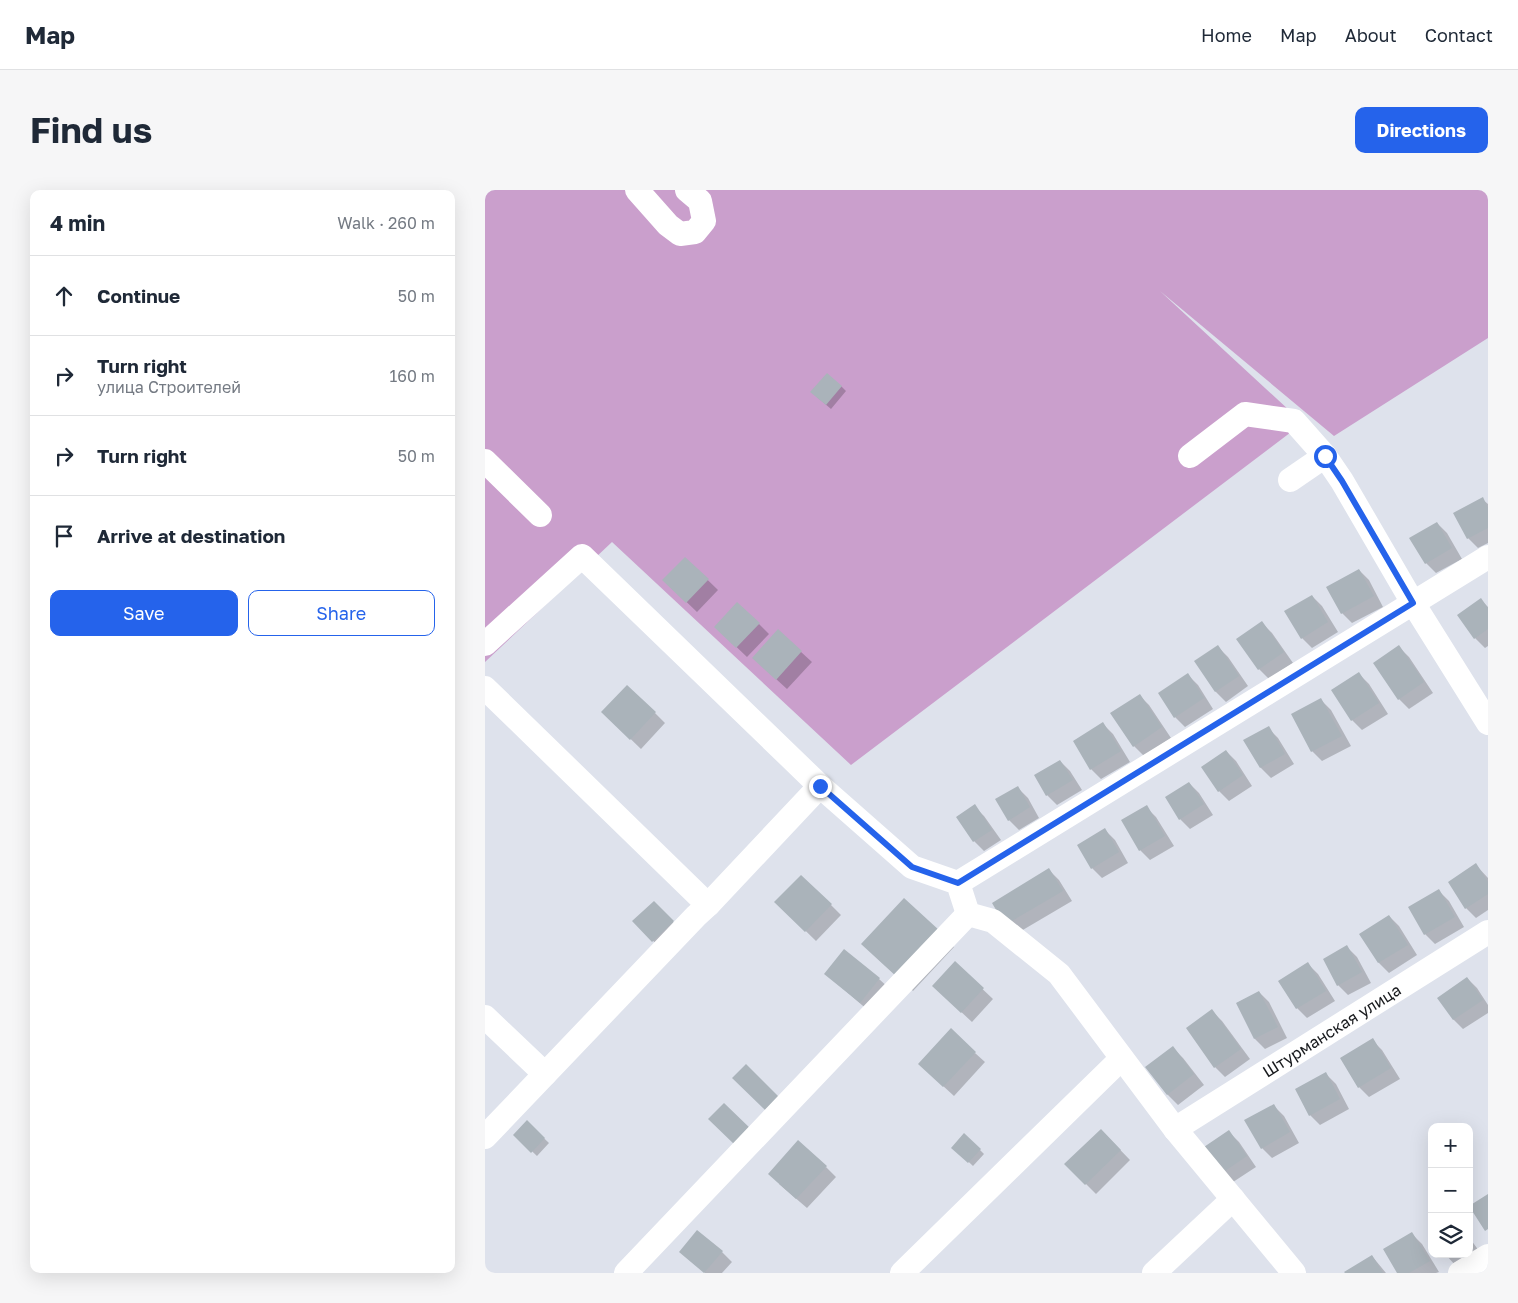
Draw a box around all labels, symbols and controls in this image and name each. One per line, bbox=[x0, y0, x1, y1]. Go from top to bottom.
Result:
text: Map bbox=[25, 20, 75, 49]
text: Home bbox=[1201, 24, 1252, 46]
text: Map bbox=[1280, 24, 1317, 46]
text: About bbox=[1345, 24, 1397, 46]
text: Contact bbox=[1425, 24, 1493, 46]
button: Directions bbox=[1355, 107, 1488, 153]
text: Find us bbox=[30, 109, 152, 151]
text: 4 min bbox=[50, 210, 105, 236]
text: Walk · 260 m bbox=[337, 213, 435, 233]
icon: ahead bbox=[50, 282, 78, 310]
text: Continue bbox=[97, 284, 180, 307]
text: 50 m bbox=[398, 286, 435, 306]
text: Turn right bbox=[97, 354, 187, 377]
icon: right bbox=[50, 362, 78, 390]
text: 160 m bbox=[389, 366, 435, 386]
text: улица Строителей bbox=[97, 377, 241, 397]
icon: right bbox=[50, 442, 78, 470]
text: Turn right bbox=[97, 444, 187, 467]
route start bbox=[1314, 445, 1337, 468]
text: 50 m bbox=[398, 446, 435, 466]
icon: arrive bbox=[50, 522, 78, 550]
text: Arrive at destination bbox=[97, 524, 285, 547]
button: Save bbox=[50, 590, 238, 636]
button: Share bbox=[248, 590, 435, 636]
route end bbox=[809, 775, 832, 798]
street label: Штурманская улица bbox=[1259, 979, 1404, 1081]
map controls bbox=[1428, 1123, 1473, 1258]
button: + bbox=[1428, 1123, 1473, 1168]
button: − bbox=[1428, 1168, 1473, 1213]
button: layers bbox=[1428, 1213, 1473, 1258]

